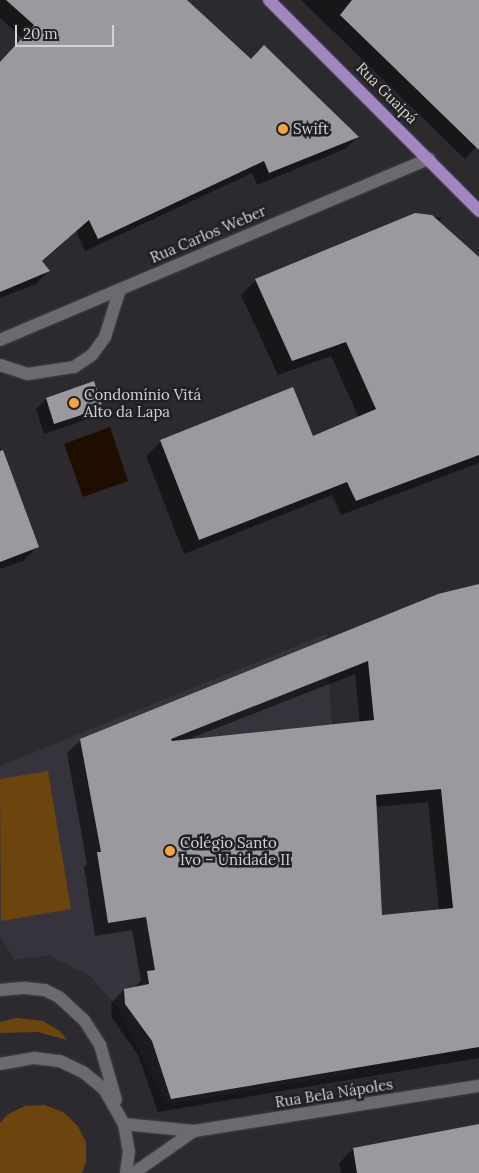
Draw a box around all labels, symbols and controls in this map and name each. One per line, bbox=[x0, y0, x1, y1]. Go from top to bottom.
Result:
scale bar bbox=[18, 15, 116, 47]
text: 20 m bbox=[23, 24, 58, 43]
street label: Rua Guaipá bbox=[353, 59, 421, 127]
place label: Swift bbox=[293, 120, 329, 138]
marker: Swift bbox=[277, 123, 289, 135]
street label: Rua Carlos Weber bbox=[147, 201, 269, 267]
place label: Condomínio Vitá Alto da Lapa bbox=[84, 385, 201, 420]
marker: Condomínio Vitá Alto da Lapa bbox=[68, 397, 80, 409]
place label: Colégio Santo Ivo – Unidade II bbox=[180, 833, 290, 868]
marker: Colégio Santo Ivo – Unidade II bbox=[164, 845, 176, 857]
street label: Rua Bela Nápoles bbox=[274, 1075, 394, 1111]

